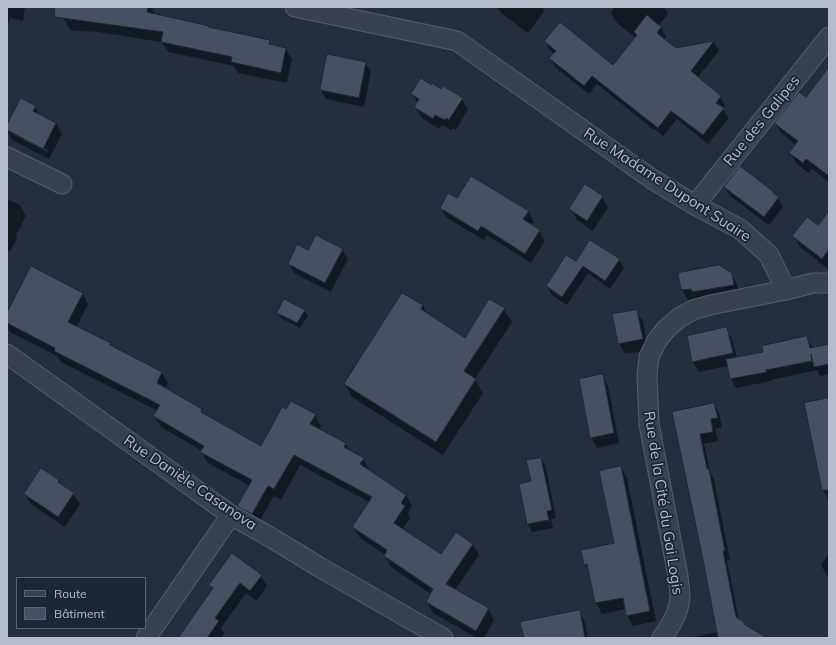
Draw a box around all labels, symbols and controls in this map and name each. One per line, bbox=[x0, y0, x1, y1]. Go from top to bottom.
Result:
street label: Rue des Galipes bbox=[720, 72, 804, 170]
street label: Rue Madame Dupont Suaire bbox=[580, 124, 754, 246]
street label: Rue de la Cité du Gai Logis bbox=[640, 410, 686, 596]
street label: Rue Danièle Casanova bbox=[120, 432, 260, 534]
legend bbox=[16, 577, 146, 629]
text: Route bbox=[54, 586, 87, 601]
text: Bâtiment bbox=[54, 606, 105, 621]

